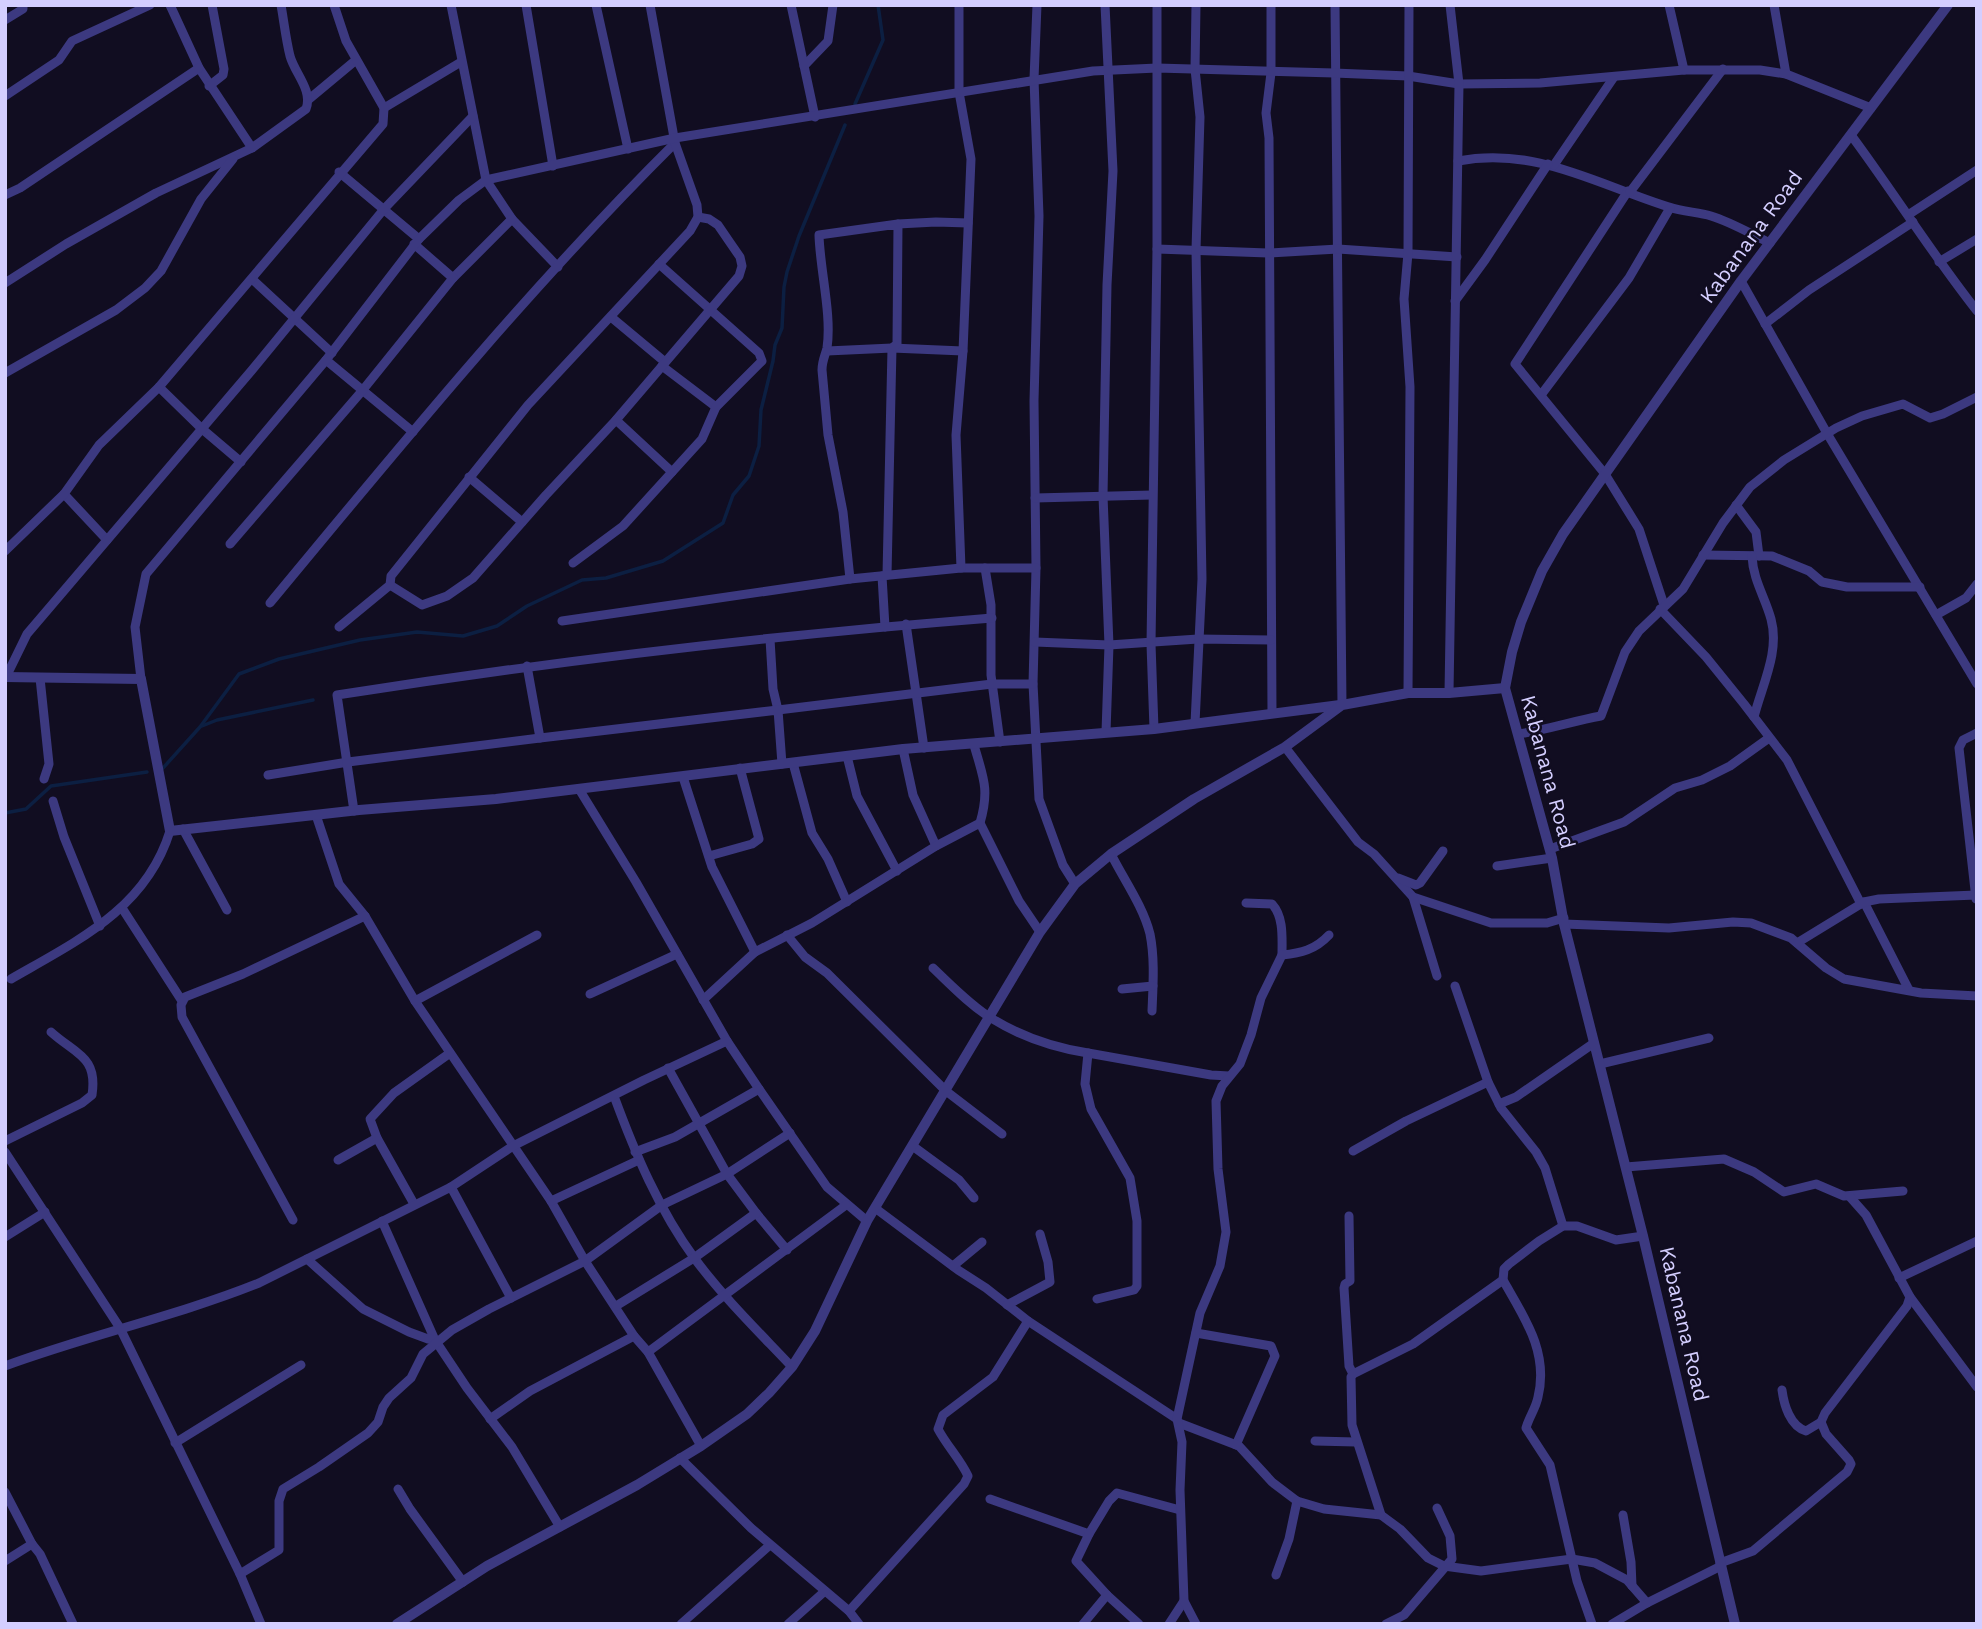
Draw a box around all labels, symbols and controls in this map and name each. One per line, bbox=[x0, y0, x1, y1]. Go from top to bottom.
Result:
street label: Kabanana Road bbox=[1694, 165, 1807, 308]
street label: Kabanana Road bbox=[1516, 692, 1581, 851]
street label: Kabanana Road bbox=[1655, 1244, 1714, 1404]

